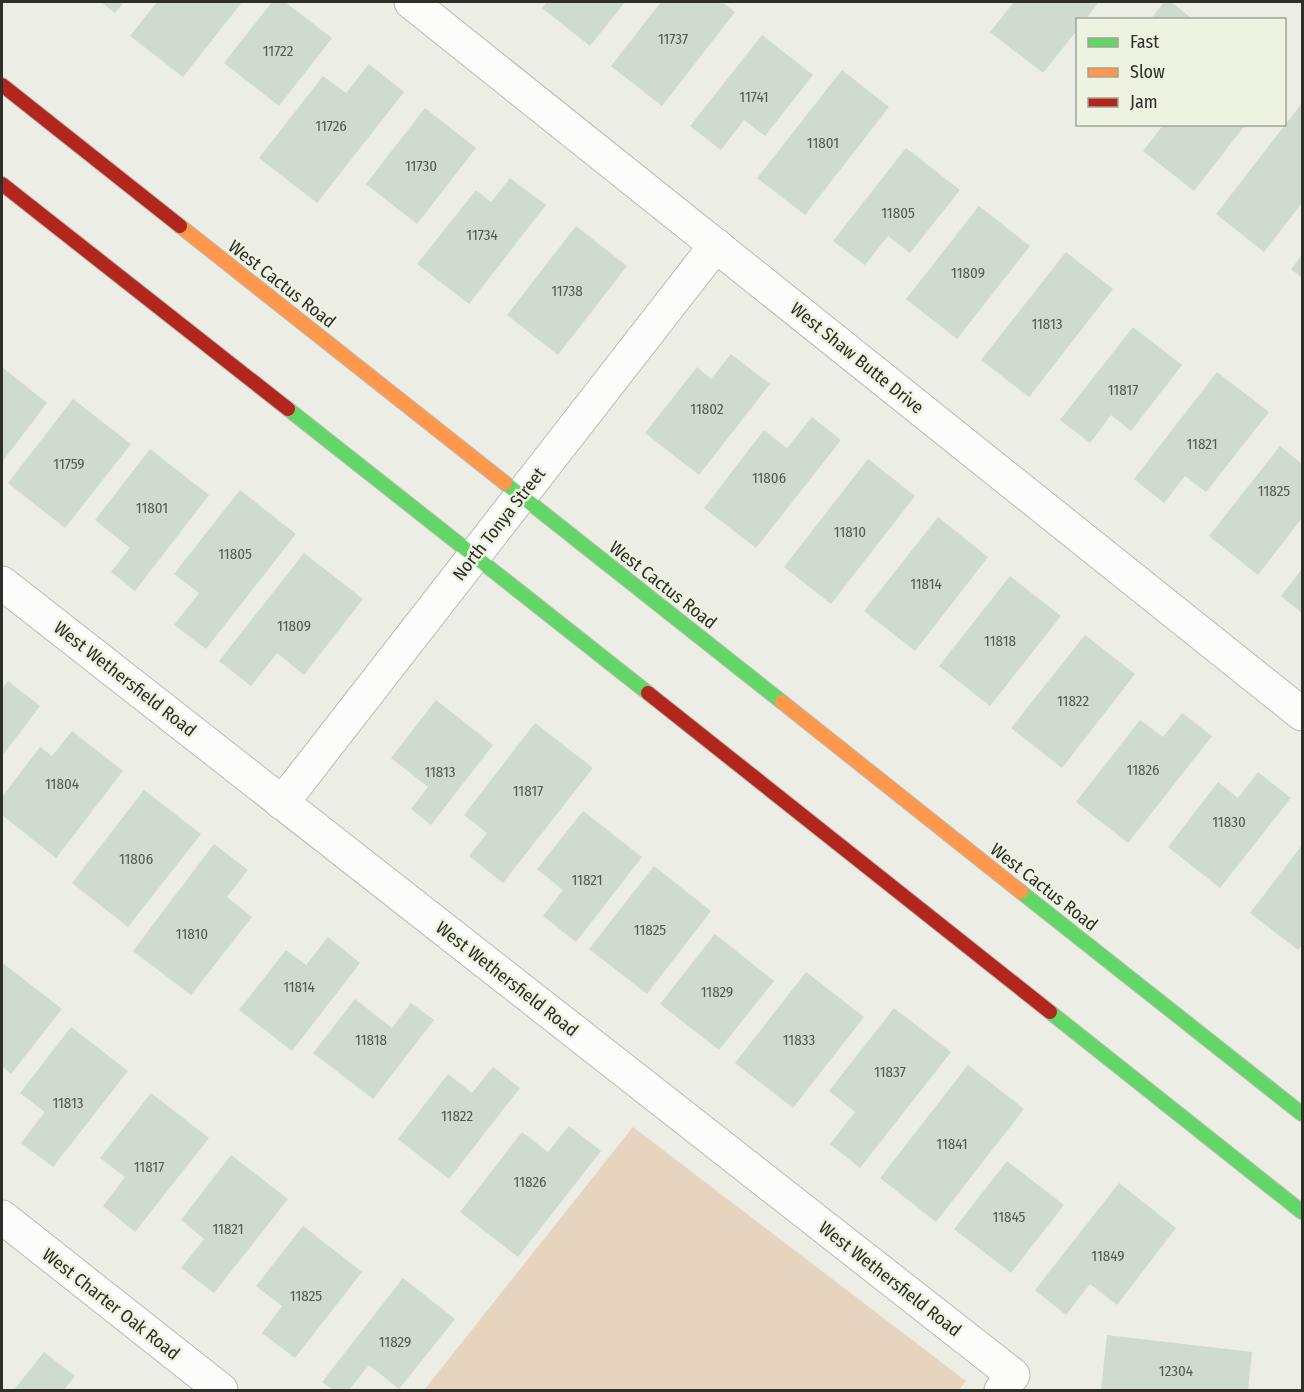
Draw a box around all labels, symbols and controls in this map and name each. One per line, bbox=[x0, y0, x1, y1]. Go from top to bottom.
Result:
legend bbox=[1076, 18, 1286, 126]
house number: 11737 bbox=[658, 30, 688, 48]
text: Fast bbox=[1130, 31, 1159, 53]
house number: 11722 bbox=[263, 42, 294, 60]
text: Slow bbox=[1130, 61, 1165, 83]
house number: 11741 bbox=[739, 88, 769, 106]
text: Jam bbox=[1130, 91, 1158, 113]
house number: 11726 bbox=[315, 117, 347, 135]
house number: 11801 bbox=[807, 134, 839, 152]
house number: 11730 bbox=[405, 157, 437, 175]
house number: 11805 bbox=[881, 204, 915, 222]
house number: 11734 bbox=[466, 226, 498, 244]
street label: West Cactus Road bbox=[224, 235, 340, 333]
house number: 11809 bbox=[951, 264, 985, 282]
house number: 11738 bbox=[551, 282, 583, 300]
street label: West Shaw Butte Drive bbox=[786, 297, 928, 419]
house number: 11813 bbox=[1031, 315, 1063, 333]
house number: 11817 bbox=[1108, 381, 1138, 399]
house number: 11802 bbox=[690, 400, 724, 418]
house number: 11821 bbox=[1186, 435, 1218, 453]
house number: 11759 bbox=[53, 455, 85, 473]
street label: North Tonya Street bbox=[448, 463, 550, 585]
house number: 11806 bbox=[752, 469, 786, 487]
house number: 11825 bbox=[1258, 482, 1290, 500]
house number: 11801 bbox=[136, 499, 168, 517]
house number: 11810 bbox=[834, 523, 866, 541]
street label: West Cactus Road bbox=[605, 536, 721, 634]
house number: 11805 bbox=[218, 545, 252, 563]
house number: 11814 bbox=[910, 575, 942, 593]
street label: West Wethersfield Road bbox=[50, 617, 200, 741]
house number: 11809 bbox=[277, 617, 311, 635]
house number: 11818 bbox=[984, 632, 1016, 650]
house number: 11822 bbox=[1057, 692, 1089, 710]
house number: 11826 bbox=[1127, 761, 1159, 779]
house number: 11813 bbox=[424, 763, 456, 781]
house number: 11804 bbox=[45, 775, 79, 793]
house number: 11817 bbox=[513, 782, 543, 800]
house number: 11830 bbox=[1212, 813, 1246, 831]
street label: West Cactus Road bbox=[986, 838, 1102, 936]
house number: 11806 bbox=[119, 850, 153, 868]
house number: 11821 bbox=[571, 871, 603, 889]
street label: West Wethersfield Road bbox=[432, 917, 582, 1041]
house number: 11825 bbox=[634, 921, 666, 939]
house number: 11810 bbox=[176, 925, 208, 943]
house number: 11814 bbox=[283, 978, 315, 996]
house number: 11829 bbox=[701, 983, 733, 1001]
house number: 11818 bbox=[355, 1031, 387, 1049]
house number: 11833 bbox=[783, 1031, 815, 1049]
house number: 11837 bbox=[874, 1063, 906, 1081]
house number: 11813 bbox=[52, 1094, 84, 1112]
house number: 11822 bbox=[441, 1107, 473, 1125]
house number: 11841 bbox=[936, 1135, 968, 1153]
house number: 11817 bbox=[134, 1158, 164, 1176]
house number: 11826 bbox=[514, 1173, 546, 1191]
house number: 11845 bbox=[993, 1208, 1026, 1226]
street label: West Wethersfield Road bbox=[815, 1217, 965, 1341]
house number: 11821 bbox=[212, 1220, 244, 1238]
street label: West Charter Oak Road bbox=[38, 1243, 184, 1365]
house number: 11849 bbox=[1091, 1247, 1125, 1265]
house number: 11825 bbox=[290, 1287, 322, 1305]
house number: 11829 bbox=[379, 1333, 411, 1351]
house number: 12304 bbox=[1159, 1362, 1193, 1380]

